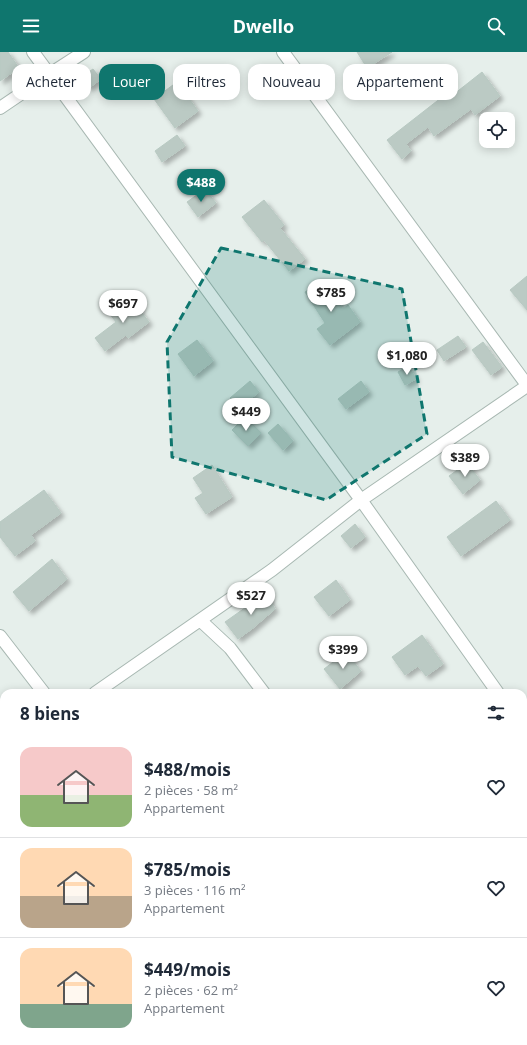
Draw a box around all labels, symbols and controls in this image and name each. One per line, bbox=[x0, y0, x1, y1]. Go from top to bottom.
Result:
text: Dwello bbox=[233, 14, 294, 38]
icon: menu bbox=[20, 15, 42, 37]
icon: search bbox=[485, 15, 507, 37]
chip: Acheter bbox=[12, 64, 91, 100]
chip: Louer bbox=[99, 64, 165, 100]
chip: Filtres bbox=[173, 64, 240, 100]
chip: Nouveau bbox=[248, 64, 335, 100]
chip: Appartement bbox=[343, 64, 458, 100]
map controls bbox=[479, 112, 515, 148]
button: locate bbox=[479, 112, 515, 148]
pin: $488 bbox=[177, 169, 225, 203]
text: $488 bbox=[186, 173, 216, 191]
pin: $785 bbox=[307, 279, 355, 313]
text: $785 bbox=[316, 283, 346, 301]
pin: $697 bbox=[99, 290, 147, 324]
text: $697 bbox=[108, 294, 138, 312]
pin: $1,080 bbox=[374, 342, 440, 376]
text: $1,080 bbox=[387, 346, 427, 364]
pin: $449 bbox=[222, 398, 270, 432]
text: $449 bbox=[231, 402, 261, 420]
pin: $389 bbox=[441, 444, 489, 478]
text: $389 bbox=[450, 448, 480, 466]
pin: $527 bbox=[227, 582, 275, 616]
text: $527 bbox=[236, 586, 266, 604]
pin: $399 bbox=[319, 636, 367, 670]
text: $399 bbox=[328, 640, 358, 658]
text: 8 biens bbox=[20, 702, 80, 725]
icon: filters bbox=[485, 702, 507, 724]
text: $488/mois bbox=[144, 758, 231, 781]
icon: home bbox=[52, 763, 100, 811]
icon: heart bbox=[485, 776, 507, 798]
text: 2 pièces · 58 m² bbox=[144, 781, 238, 799]
text: Appartement bbox=[144, 799, 225, 817]
text: $785/mois bbox=[144, 858, 231, 881]
icon: home bbox=[52, 864, 100, 912]
icon: heart bbox=[485, 877, 507, 899]
text: 3 pièces · 116 m² bbox=[144, 881, 245, 899]
text: Appartement bbox=[144, 899, 225, 917]
text: $449/mois bbox=[144, 958, 231, 981]
icon: home bbox=[52, 964, 100, 1012]
icon: heart bbox=[485, 977, 507, 999]
text: 2 pièces · 62 m² bbox=[144, 981, 238, 999]
text: Appartement bbox=[144, 999, 225, 1017]

